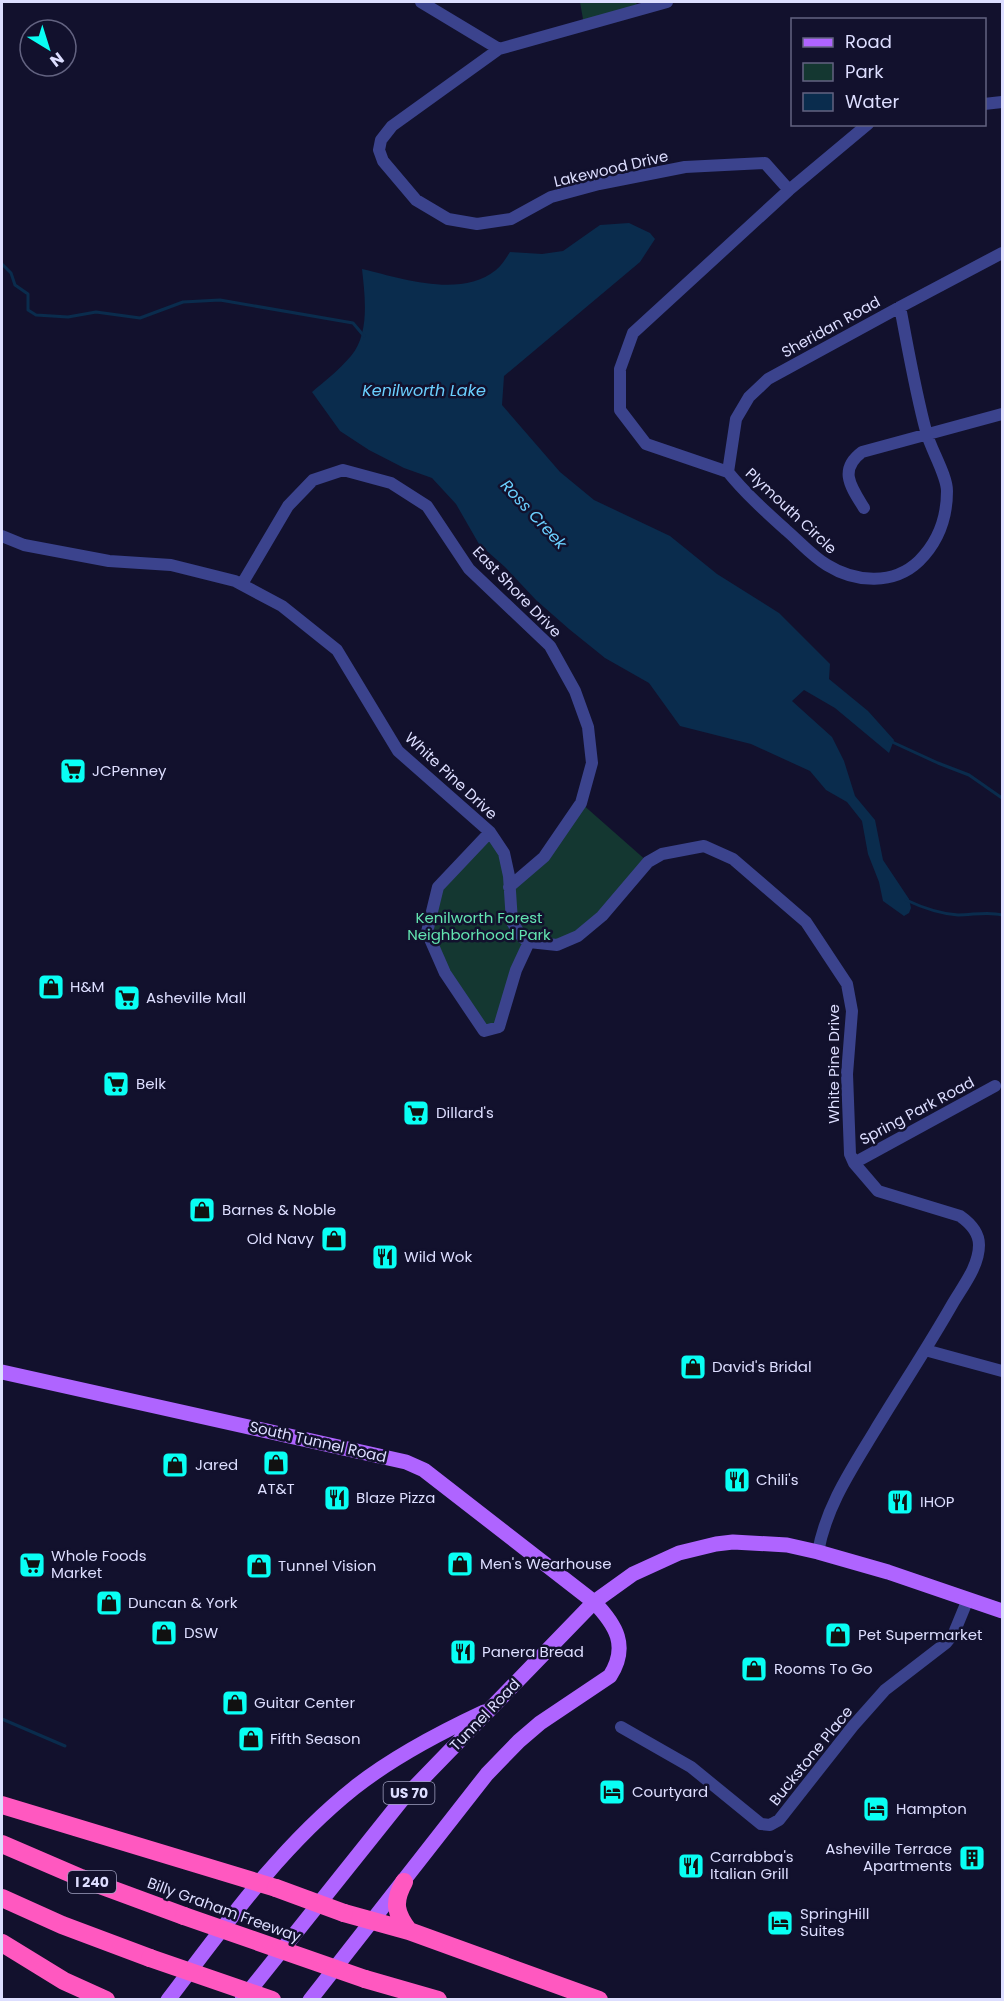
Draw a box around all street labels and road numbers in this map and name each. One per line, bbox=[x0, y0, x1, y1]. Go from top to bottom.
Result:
street label: Lakewood Drive bbox=[552, 145, 670, 192]
street label: Sheridan Road bbox=[778, 291, 884, 362]
street label: Plymouth Circle bbox=[741, 463, 841, 558]
street label: East Shore Drive bbox=[468, 541, 566, 642]
street label: White Pine Drive bbox=[400, 727, 502, 824]
street label: White Pine Drive bbox=[823, 1004, 844, 1124]
street label: Spring Park Road bbox=[856, 1071, 978, 1150]
street label: South Tunnel Road bbox=[248, 1416, 389, 1467]
street label: Tunnel Road bbox=[445, 1674, 524, 1755]
street label: Buckstone Place bbox=[764, 1702, 857, 1810]
road number: US 70 bbox=[384, 1782, 434, 1804]
road number: I 240 bbox=[68, 1871, 116, 1893]
street label: Billy Graham Freeway bbox=[144, 1872, 304, 1947]

